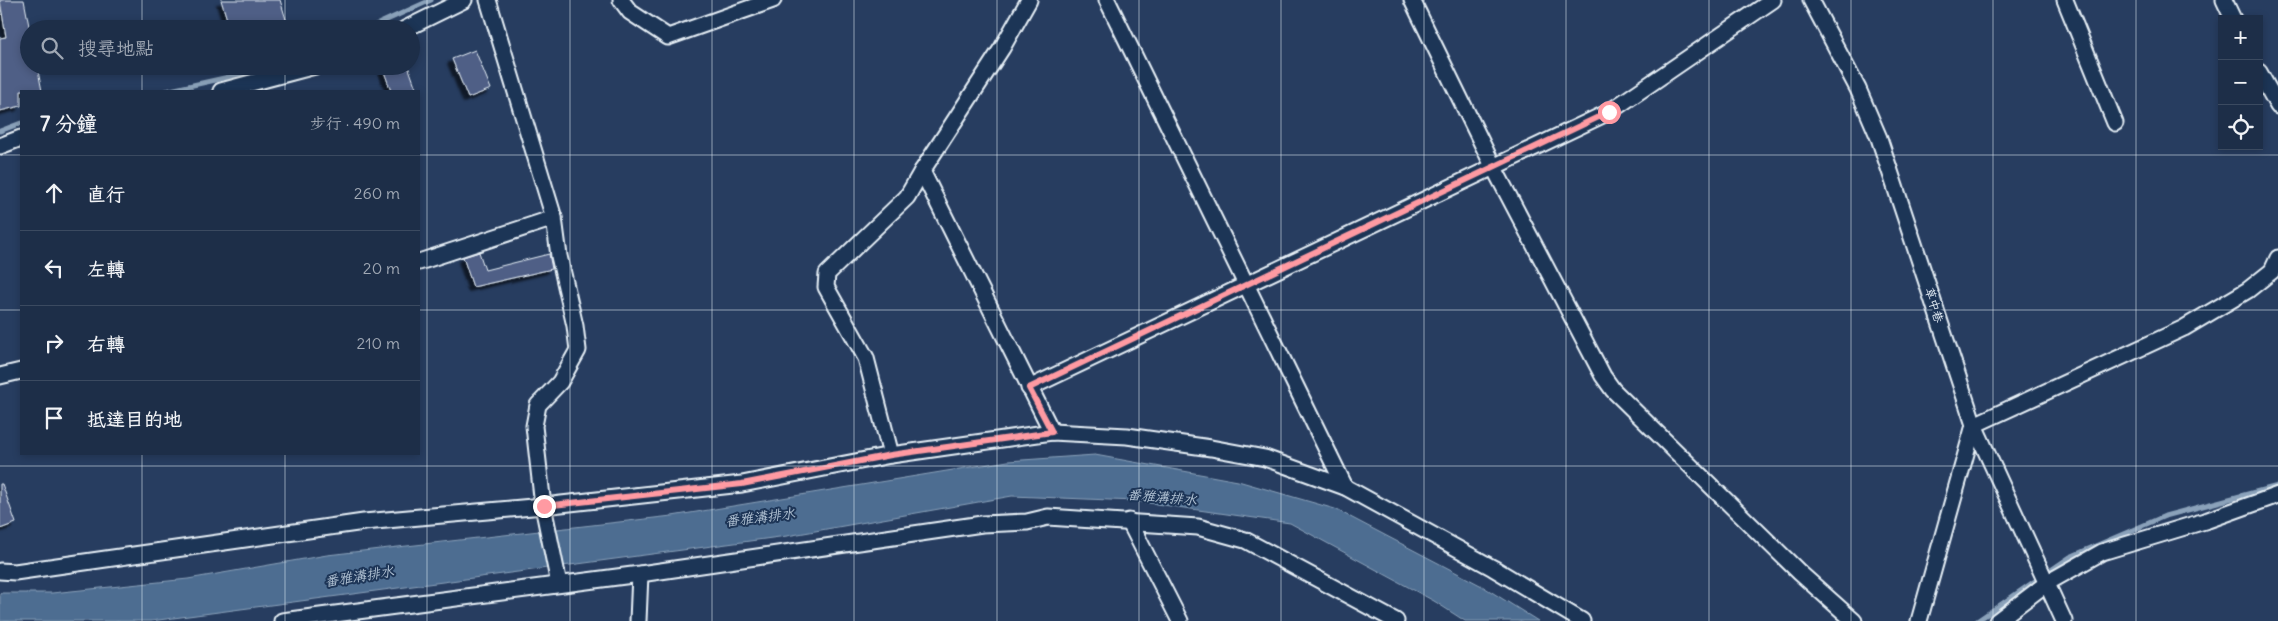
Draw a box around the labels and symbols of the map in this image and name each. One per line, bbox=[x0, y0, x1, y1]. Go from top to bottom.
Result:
route start bbox=[1598, 101, 1621, 124]
street label: 草中巷 bbox=[1922, 285, 1947, 324]
water label: 番雅溝排水 bbox=[1126, 485, 1199, 509]
route end bbox=[533, 495, 556, 518]
water label: 番雅溝排水 bbox=[724, 504, 797, 530]
water label: 番雅溝排水 bbox=[323, 561, 396, 590]

